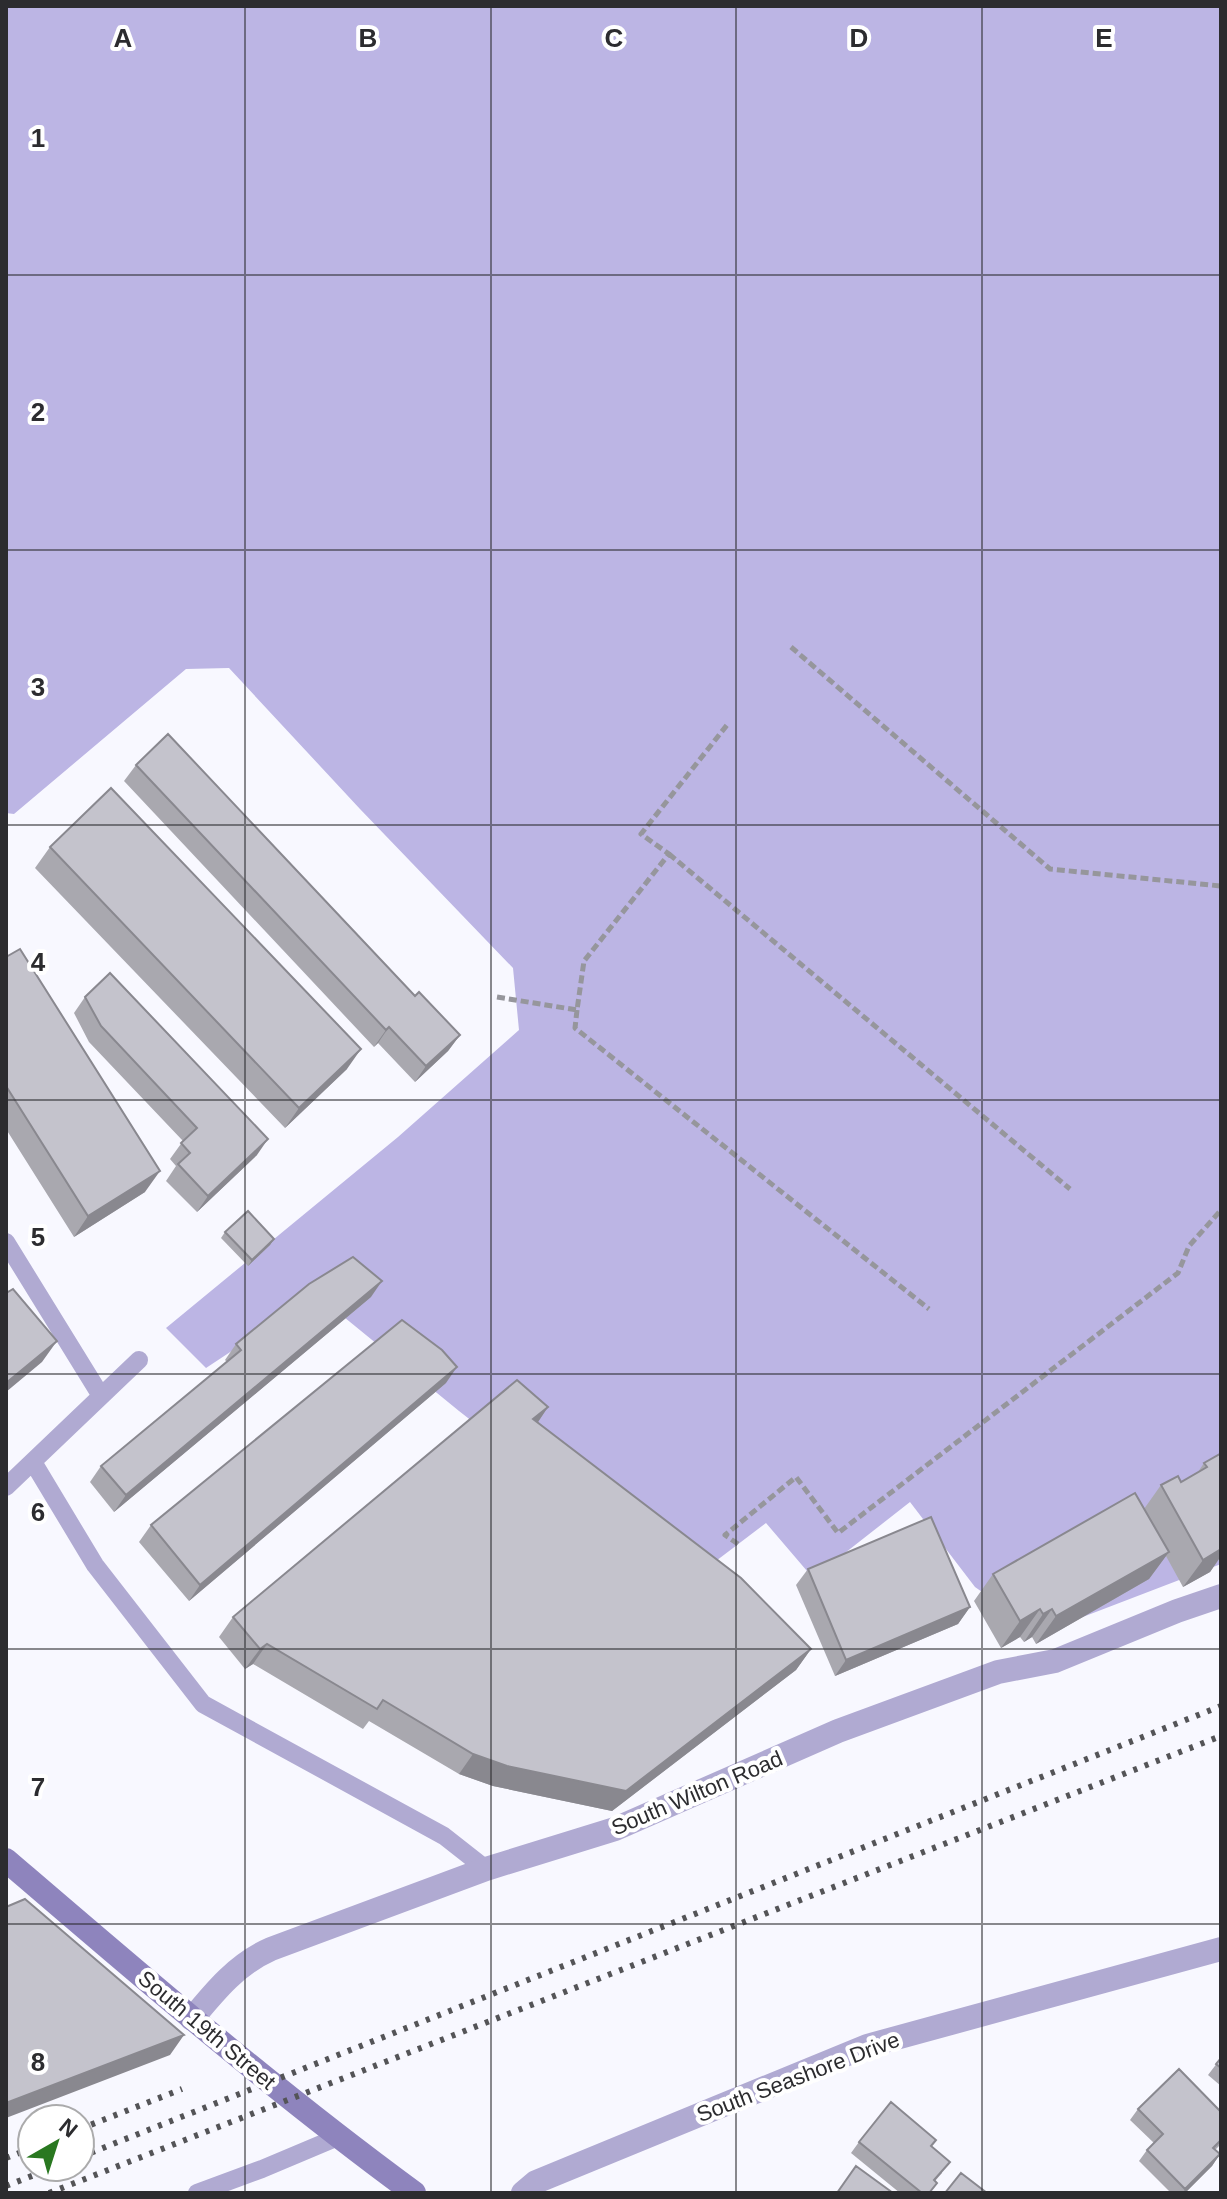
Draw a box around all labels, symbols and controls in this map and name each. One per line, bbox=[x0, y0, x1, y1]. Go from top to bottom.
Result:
text: A bbox=[114, 23, 133, 53]
text: B bbox=[359, 23, 377, 53]
text: C bbox=[605, 23, 624, 53]
text: D bbox=[850, 23, 868, 53]
text: E bbox=[1095, 23, 1113, 53]
text: 1 bbox=[31, 123, 45, 153]
text: 2 bbox=[31, 397, 45, 427]
text: 3 bbox=[31, 672, 45, 702]
text: 4 bbox=[31, 947, 46, 977]
text: 5 bbox=[31, 1222, 45, 1252]
text: 6 bbox=[31, 1497, 45, 1527]
street label: South Wilton Road bbox=[608, 1746, 786, 1840]
text: 7 bbox=[31, 1772, 45, 1802]
street label: South 19th Street bbox=[133, 1965, 281, 2095]
street label: South Seashore Drive bbox=[693, 2027, 903, 2127]
text: 8 bbox=[31, 2047, 45, 2077]
north arrow bbox=[16, 2103, 96, 2183]
text: N bbox=[54, 2113, 82, 2143]

